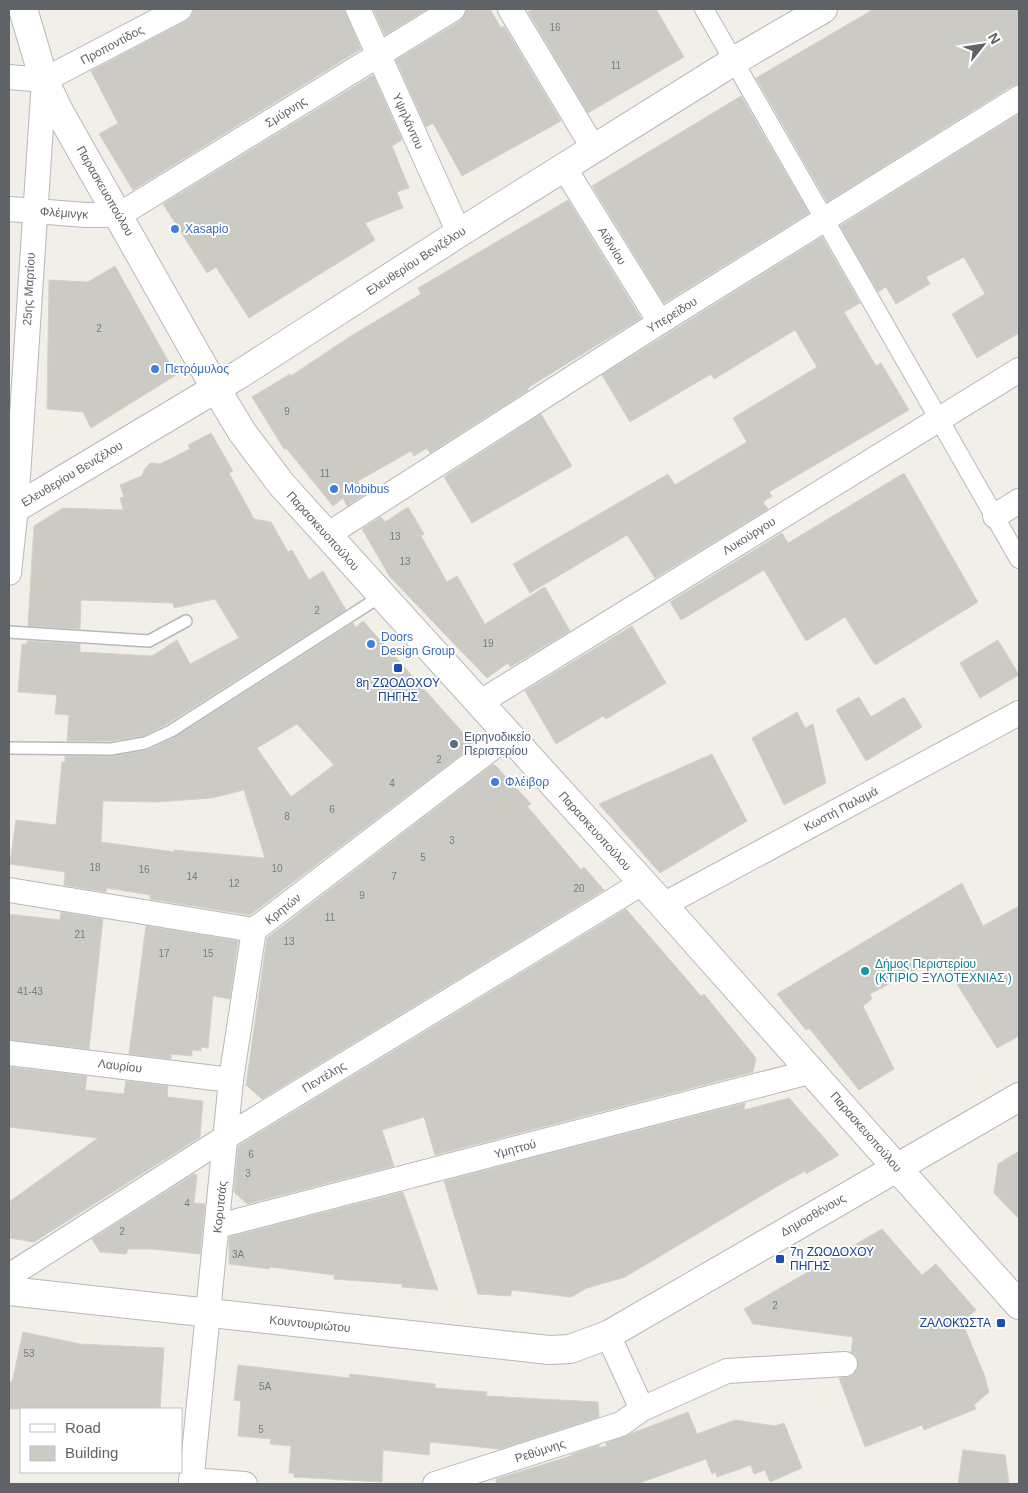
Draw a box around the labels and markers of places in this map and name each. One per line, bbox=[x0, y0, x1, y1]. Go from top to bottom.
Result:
place label: Xasapio bbox=[185, 222, 229, 236]
marker: Xasapio bbox=[169, 223, 181, 235]
place label: Πετρόμυλος bbox=[165, 362, 229, 376]
marker: Πετρόμυλος bbox=[149, 363, 161, 375]
place label: Mobibus bbox=[344, 482, 389, 496]
marker: Mobibus bbox=[328, 483, 340, 495]
place label: Doors Design Group bbox=[381, 630, 455, 658]
marker: Doors Design Group bbox=[365, 638, 377, 650]
marker: 8η ΖΩΟΔΟΧΟΥ ΠΗΓΗΣ bbox=[392, 662, 404, 674]
place label: 8η ΖΩΟΔΟΧΟΥ ΠΗΓΗΣ bbox=[356, 676, 440, 704]
place label: Ειρηνοδικείο Περιστερίου bbox=[464, 730, 531, 758]
marker: Ειρηνοδικείο Περιστερίου bbox=[448, 738, 460, 750]
place label: Φλέιβορ bbox=[505, 775, 549, 789]
marker: Φλέιβορ bbox=[489, 776, 501, 788]
place label: Δήμος Περιστερίου (ΚΤΙΡΙΟ ΞΥΛΟΤΕΧΝΙΑΣ ) bbox=[875, 957, 1012, 985]
marker: Δήμος Περιστερίου (ΚΤΙΡΙΟ ΞΥΛΟΤΕΧΝΙΑΣ ) bbox=[859, 965, 871, 977]
place label: 7η ΖΩΟΔΟΧΟΥ ΠΗΓΗΣ bbox=[790, 1245, 874, 1273]
marker: 7η ΖΩΟΔΟΧΟΥ ΠΗΓΗΣ bbox=[774, 1253, 786, 1265]
place label: ΖΑΛΟΚΏΣΤΑ bbox=[920, 1316, 991, 1330]
marker: ΖΑΛΟΚΏΣΤΑ bbox=[995, 1317, 1007, 1329]

